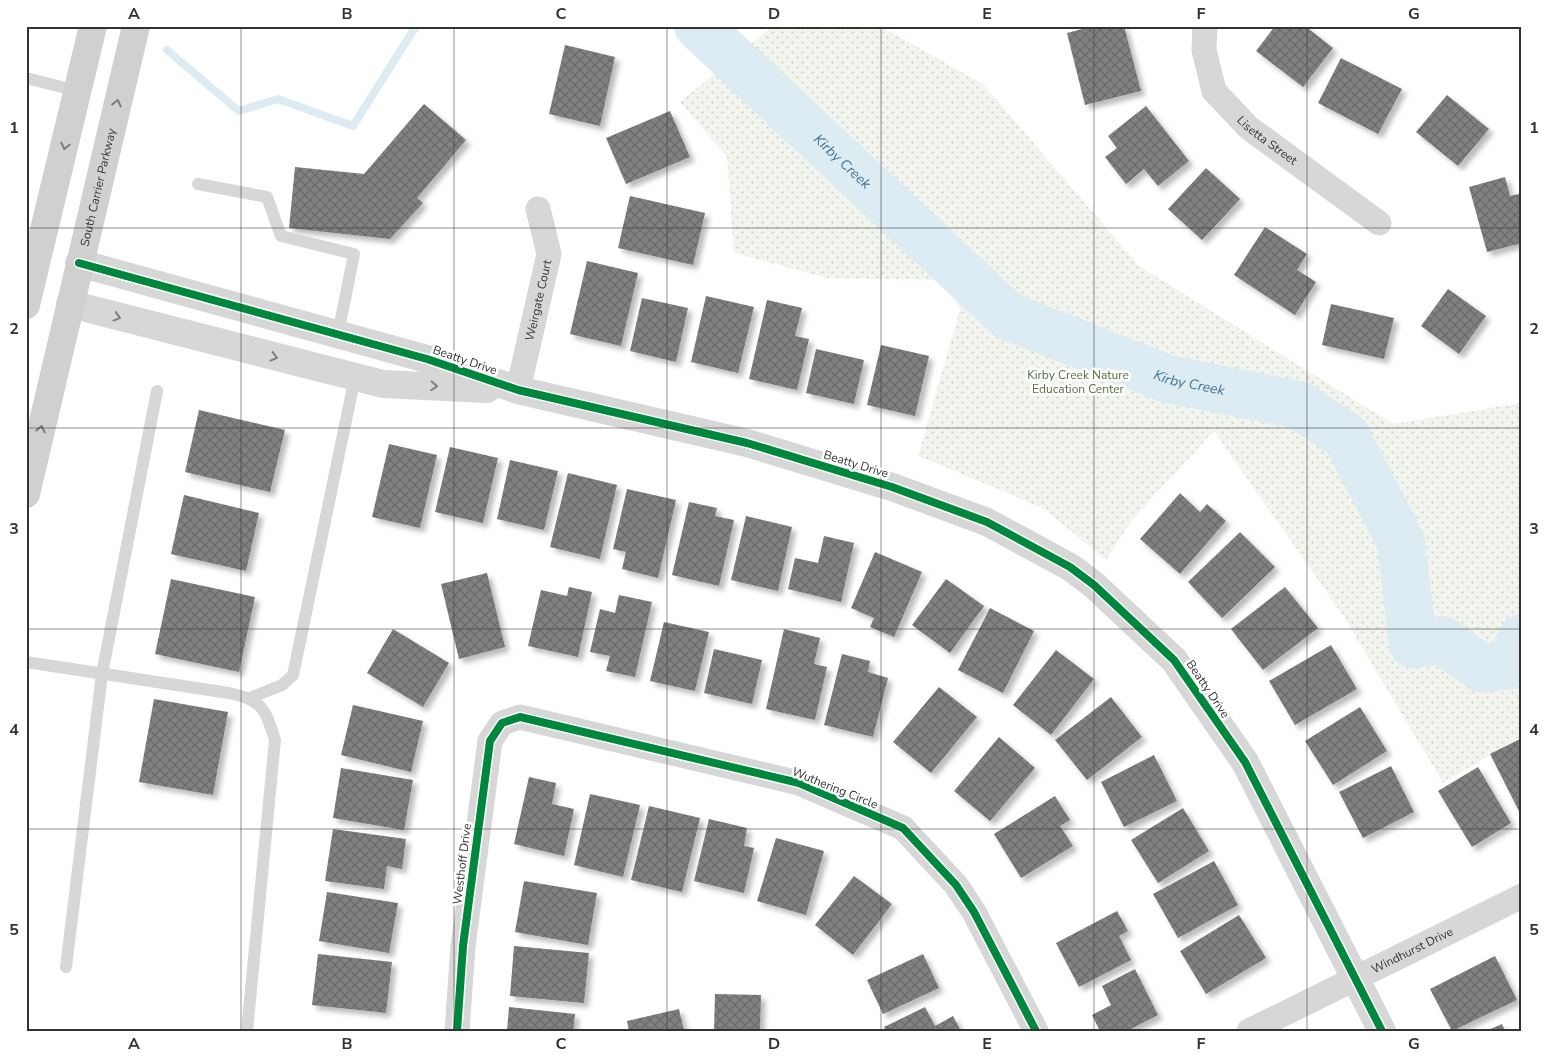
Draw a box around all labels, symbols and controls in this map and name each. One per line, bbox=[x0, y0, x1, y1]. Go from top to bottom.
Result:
text: A bbox=[128, 3, 140, 25]
text: B bbox=[341, 3, 353, 25]
text: C bbox=[556, 3, 567, 25]
text: D bbox=[768, 3, 780, 25]
text: E bbox=[982, 3, 992, 25]
text: F bbox=[1197, 3, 1206, 25]
text: G bbox=[1408, 3, 1420, 25]
one-way arrow bbox=[111, 99, 122, 108]
street label: Lisetta Street bbox=[1233, 112, 1301, 169]
text: 1 bbox=[9, 117, 19, 139]
text: 1 bbox=[1529, 117, 1539, 139]
street label: South Carrier Parkway bbox=[76, 126, 120, 248]
water label: Kirby Creek bbox=[810, 130, 876, 194]
one-way arrow bbox=[60, 141, 71, 150]
street label: Weirgate Court bbox=[521, 257, 556, 342]
one-way arrow bbox=[112, 311, 121, 322]
text: 2 bbox=[9, 318, 19, 340]
text: 2 bbox=[1529, 318, 1539, 340]
street label: Beatty Drive bbox=[431, 342, 499, 378]
one-way arrow bbox=[270, 351, 279, 362]
water label: Kirby Creek bbox=[1151, 365, 1227, 400]
park label: Kirby Creek Nature Education Center bbox=[1027, 367, 1129, 397]
one-way arrow bbox=[430, 381, 438, 392]
one-way arrow bbox=[35, 424, 46, 433]
street label: Beatty Drive bbox=[822, 447, 890, 481]
text: 3 bbox=[9, 518, 19, 540]
text: 3 bbox=[1529, 518, 1539, 540]
street label: Beatty Drive bbox=[1183, 657, 1233, 721]
text: 4 bbox=[9, 719, 19, 741]
text: 4 bbox=[1529, 719, 1539, 741]
street label: Wuthering Circle bbox=[790, 763, 880, 813]
street label: Westhoff Drive bbox=[449, 823, 475, 905]
text: 5 bbox=[9, 919, 19, 941]
text: 5 bbox=[1529, 919, 1539, 941]
street label: Windhurst Drive bbox=[1369, 923, 1456, 977]
text: A bbox=[128, 1033, 140, 1055]
text: B bbox=[341, 1033, 353, 1055]
text: C bbox=[556, 1033, 567, 1055]
text: D bbox=[768, 1033, 780, 1055]
text: E bbox=[982, 1033, 992, 1055]
text: F bbox=[1197, 1033, 1206, 1055]
text: G bbox=[1408, 1033, 1420, 1055]

